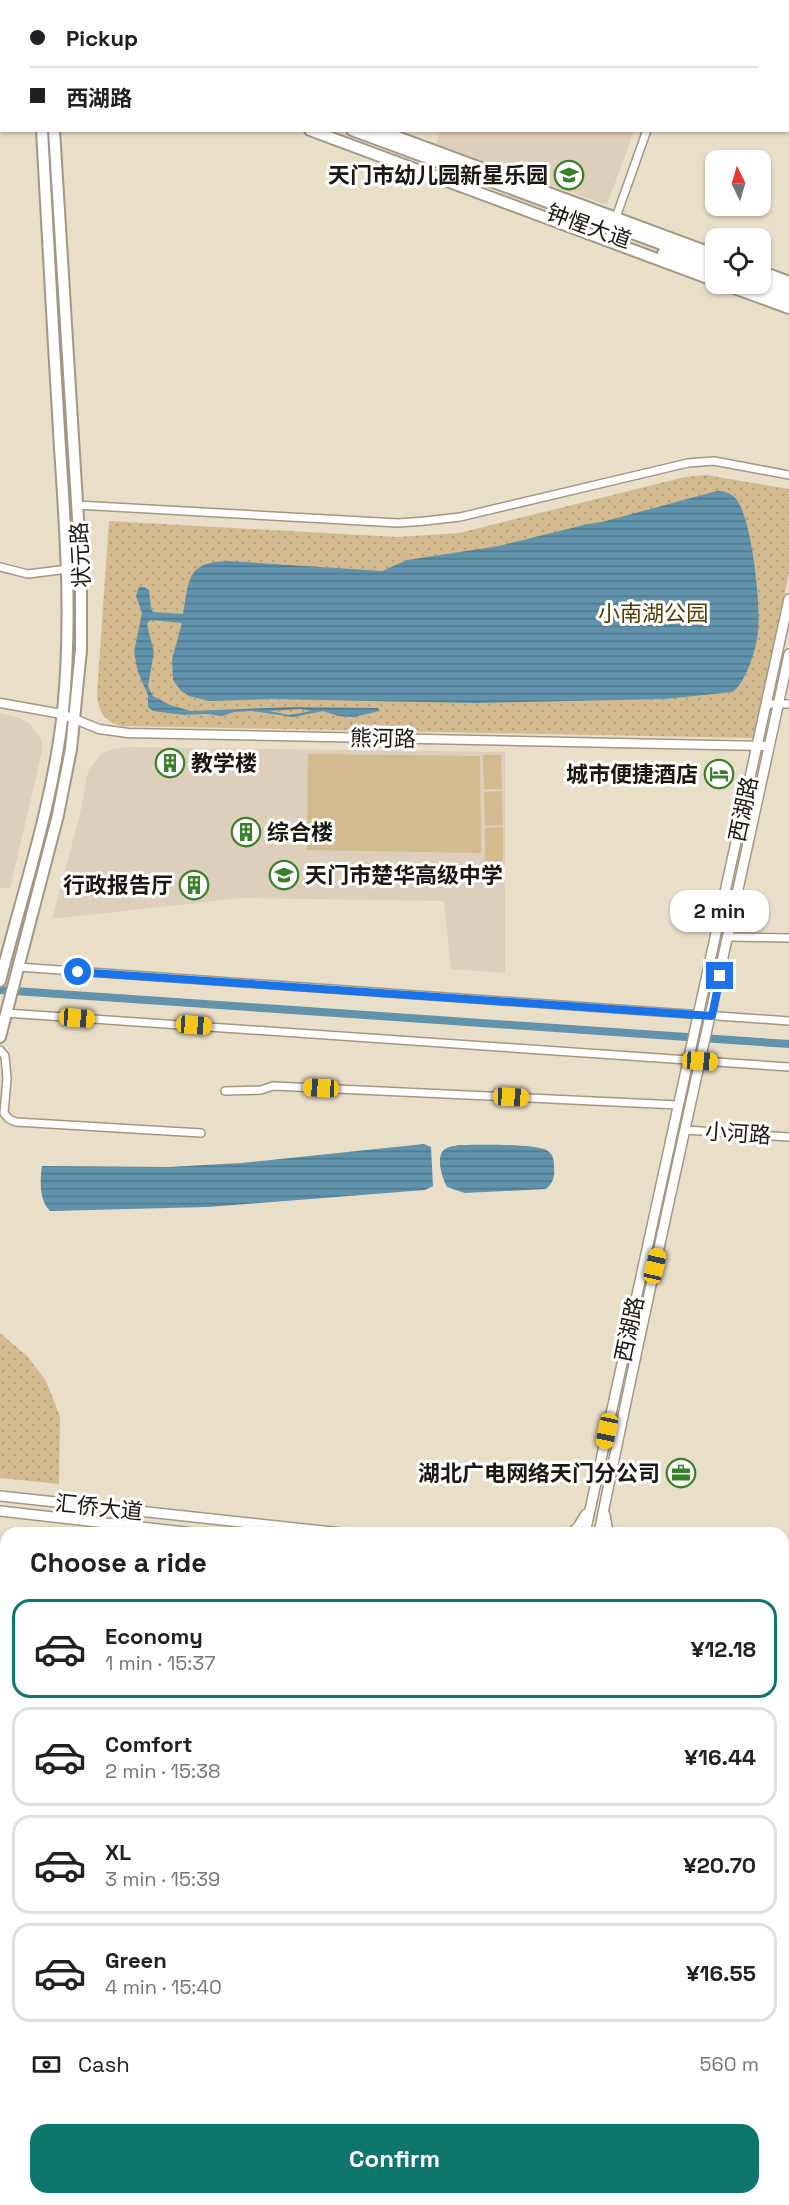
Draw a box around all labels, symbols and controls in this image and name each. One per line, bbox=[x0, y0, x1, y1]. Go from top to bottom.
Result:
text: Pickup bbox=[66, 24, 138, 52]
text: 西湖路 bbox=[66, 84, 132, 112]
north arrow bbox=[705, 150, 771, 216]
map controls bbox=[705, 150, 771, 294]
school or university icon: 天门市幼儿园新星乐园 bbox=[553, 159, 585, 191]
place label: 天门市幼儿园新星乐园 bbox=[328, 161, 548, 189]
street label: 钟惺大道 bbox=[543, 198, 635, 254]
button: locate bbox=[705, 228, 771, 294]
street label: 状元路 bbox=[64, 521, 96, 589]
park label: 小南湖公园 bbox=[598, 599, 708, 627]
street label: 熊河路 bbox=[350, 723, 416, 753]
building icon: 教学楼 bbox=[154, 747, 186, 779]
place label: 教学楼 bbox=[191, 749, 257, 777]
hotel icon: 城市便捷酒店 bbox=[703, 758, 735, 790]
place label: 城市便捷酒店 bbox=[566, 760, 698, 788]
street label: 西湖路 bbox=[722, 774, 764, 844]
building icon: 综合楼 bbox=[230, 816, 262, 848]
place label: 综合楼 bbox=[267, 818, 333, 846]
school or university icon: 天门市楚华高级中学 bbox=[268, 859, 300, 891]
place label: 天门市楚华高级中学 bbox=[305, 861, 503, 889]
building icon: 行政报告厅 bbox=[178, 869, 210, 901]
place label: 行政报告厅 bbox=[63, 871, 173, 899]
callout: 2 min bbox=[670, 889, 770, 931]
text: 2 min bbox=[694, 898, 745, 924]
route start bbox=[64, 958, 91, 985]
route end bbox=[706, 962, 733, 989]
car bbox=[58, 1008, 96, 1028]
car bbox=[175, 1015, 213, 1035]
car bbox=[681, 1051, 719, 1071]
car bbox=[303, 1078, 339, 1098]
car bbox=[493, 1087, 529, 1107]
street label: 小河路 bbox=[704, 1117, 772, 1149]
car bbox=[642, 1246, 668, 1286]
street label: 西湖路 bbox=[608, 1294, 650, 1364]
car bbox=[594, 1412, 620, 1450]
office icon: 湖北广电网络天门分公司 bbox=[665, 1457, 697, 1489]
place label: 湖北广电网络天门分公司 bbox=[418, 1459, 660, 1487]
street label: 汇侨大道 bbox=[54, 1488, 144, 1526]
text: Choose a ride bbox=[30, 1545, 207, 1580]
icon: car bbox=[33, 1622, 87, 1676]
text: Economy bbox=[105, 1622, 203, 1650]
text: ¥12.18 bbox=[691, 1635, 756, 1663]
text: 1 min · 15:37 bbox=[105, 1650, 216, 1676]
icon: car bbox=[33, 1730, 87, 1784]
text: Comfort bbox=[105, 1730, 193, 1758]
text: ¥16.44 bbox=[684, 1743, 756, 1771]
text: 2 min · 15:38 bbox=[105, 1758, 221, 1784]
icon: car bbox=[33, 1838, 87, 1892]
text: XL bbox=[105, 1838, 131, 1866]
text: ¥20.70 bbox=[683, 1851, 756, 1879]
text: 3 min · 15:39 bbox=[105, 1866, 220, 1892]
icon: car bbox=[33, 1946, 87, 2000]
text: Green bbox=[105, 1946, 167, 1974]
text: ¥16.55 bbox=[686, 1959, 756, 1987]
text: 4 min · 15:40 bbox=[105, 1974, 222, 2000]
icon: cash bbox=[30, 2048, 63, 2081]
text: Cash bbox=[78, 2050, 130, 2078]
text: 560 m bbox=[700, 2051, 759, 2077]
button: Confirm bbox=[30, 2124, 759, 2193]

